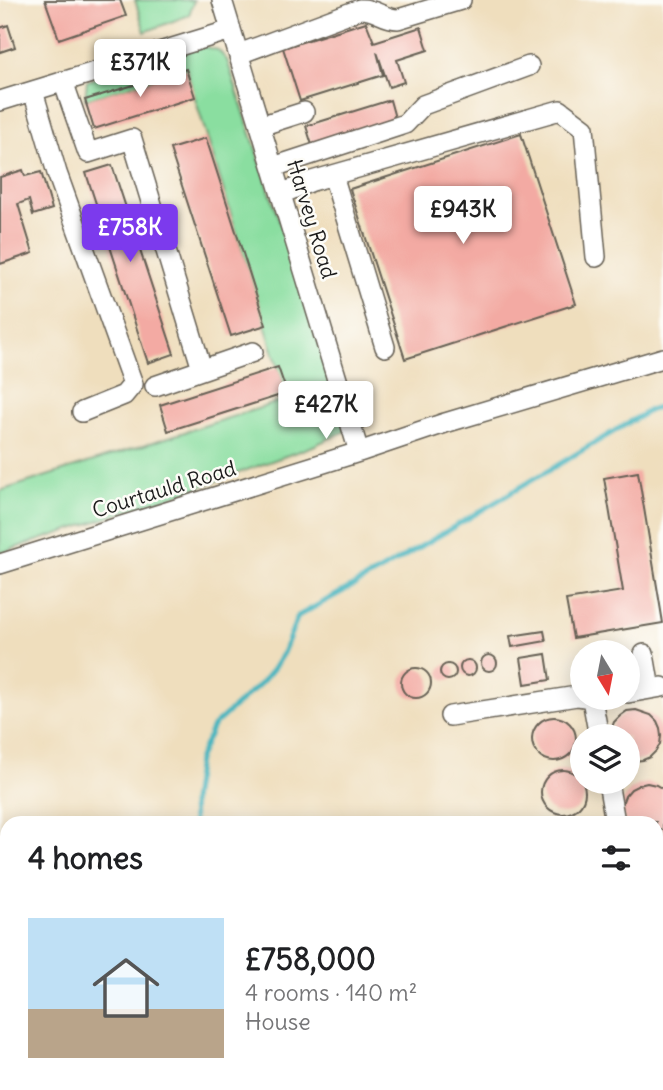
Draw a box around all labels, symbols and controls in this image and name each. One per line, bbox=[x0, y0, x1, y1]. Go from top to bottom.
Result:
pin: £371K bbox=[91, 40, 189, 99]
text: £371K bbox=[110, 47, 170, 76]
street label: Harvey Road bbox=[281, 156, 343, 282]
pin: £943K bbox=[414, 187, 512, 246]
text: £943K bbox=[430, 194, 496, 223]
pin: £758K bbox=[81, 204, 179, 264]
text: £758K bbox=[98, 212, 162, 241]
pin: £427K bbox=[277, 382, 375, 441]
text: £427K bbox=[294, 389, 358, 418]
street label: Courtauld Road bbox=[89, 454, 239, 524]
north arrow bbox=[570, 640, 640, 710]
map controls bbox=[570, 640, 640, 794]
button: layers bbox=[570, 724, 640, 794]
text: 4 homes bbox=[28, 839, 143, 877]
icon: filters bbox=[597, 839, 635, 877]
text: £758,000 bbox=[245, 940, 376, 978]
icon: home bbox=[84, 946, 168, 1030]
text: 4 rooms · 140 m² bbox=[245, 978, 417, 1007]
text: House bbox=[245, 1007, 311, 1036]

